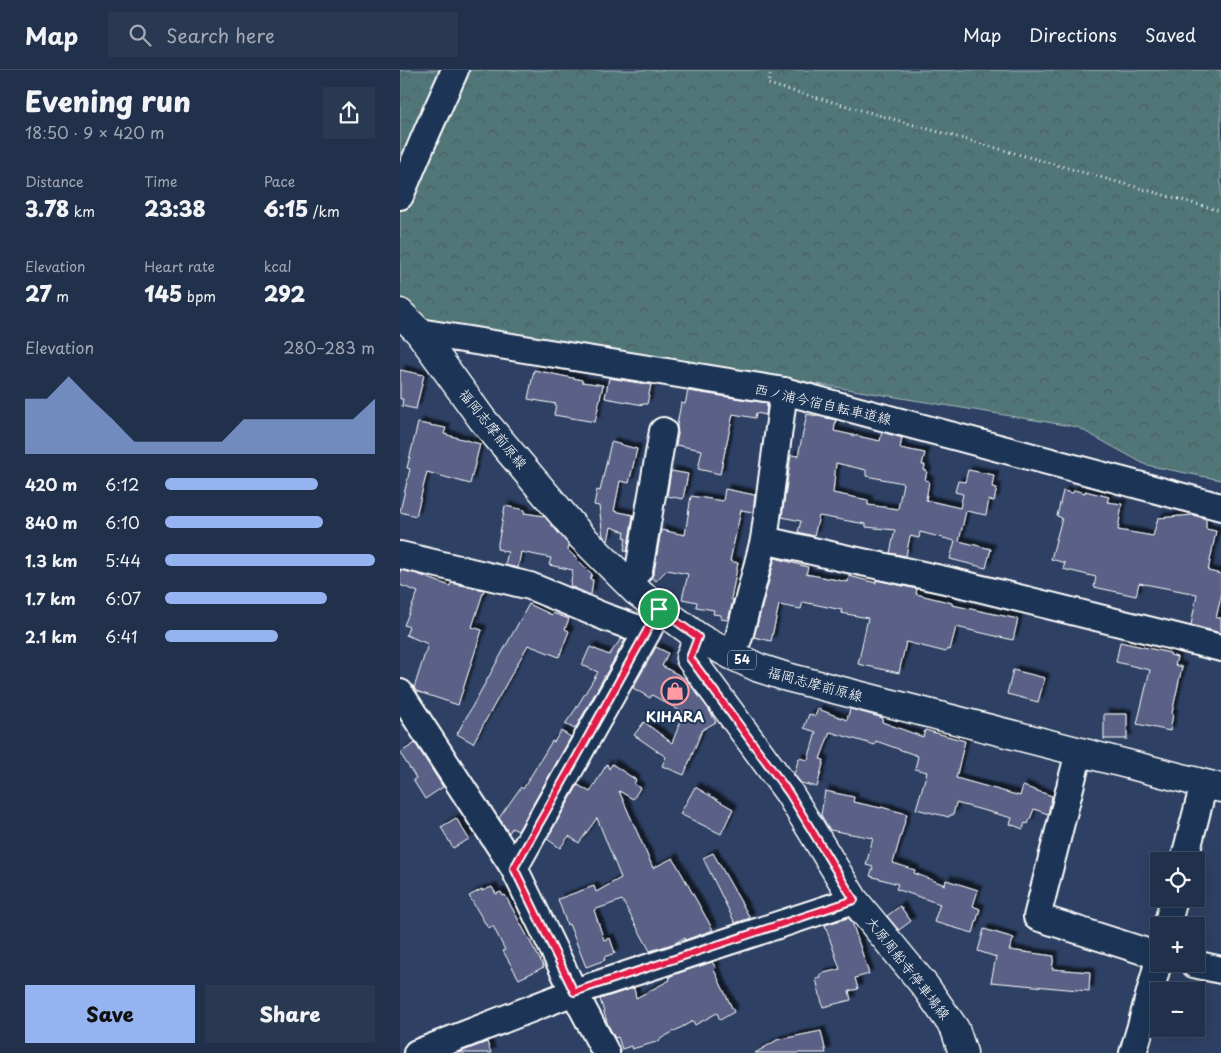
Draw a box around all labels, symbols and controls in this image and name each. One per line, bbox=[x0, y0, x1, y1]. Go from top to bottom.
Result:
search box bbox=[108, 12, 458, 57]
text: Map bbox=[25, 17, 78, 53]
icon: search bbox=[126, 21, 154, 49]
text: Search here bbox=[166, 21, 275, 49]
text: Map bbox=[963, 21, 1001, 48]
text: Directions bbox=[1029, 21, 1117, 48]
text: Saved bbox=[1145, 21, 1196, 48]
text: Evening run bbox=[25, 79, 191, 122]
button: share bbox=[323, 87, 375, 139]
text: 18:50 · 9 × 420 m bbox=[25, 120, 165, 144]
text: Distance bbox=[25, 171, 84, 192]
text: Time bbox=[144, 171, 177, 192]
text: Pace bbox=[264, 171, 295, 192]
text: 3.78 bbox=[25, 192, 69, 224]
text: 23:38 bbox=[144, 192, 206, 224]
text: 6:15 bbox=[264, 192, 308, 224]
text: km bbox=[69, 201, 95, 222]
text: /km bbox=[308, 201, 340, 222]
text: Elevation bbox=[25, 256, 85, 277]
text: Heart rate bbox=[144, 256, 215, 277]
text: kcal bbox=[264, 256, 292, 277]
text: 27 bbox=[25, 277, 52, 309]
text: 145 bbox=[144, 277, 183, 309]
text: 292 bbox=[264, 277, 305, 309]
text: m bbox=[52, 286, 69, 307]
text: bpm bbox=[183, 286, 216, 307]
text: Elevation bbox=[25, 335, 94, 359]
text: 280–283 m bbox=[283, 335, 375, 359]
street label: 西ノ浦今宿自転車道線 bbox=[753, 378, 894, 429]
street label: 福岡志摩前原線 bbox=[454, 384, 532, 473]
text: 420 m bbox=[25, 472, 77, 496]
text: 6:12 bbox=[105, 472, 139, 496]
text: 840 m bbox=[25, 510, 78, 534]
text: 6:10 bbox=[105, 510, 140, 534]
text: 1.3 km bbox=[25, 548, 77, 572]
text: 5:44 bbox=[105, 548, 141, 572]
text: 1.7 km bbox=[25, 586, 76, 610]
text: 6:07 bbox=[105, 586, 141, 610]
pin bbox=[638, 588, 680, 630]
icon: arrive bbox=[645, 595, 673, 623]
text: 2.1 km bbox=[25, 624, 77, 648]
text: 6:41 bbox=[105, 624, 138, 648]
road number: 54 bbox=[728, 650, 756, 670]
street label: 福岡志摩前原線 bbox=[765, 661, 865, 706]
shop icon: KIHARA bbox=[660, 676, 690, 706]
place label: KIHARA bbox=[646, 706, 704, 727]
map controls bbox=[1150, 852, 1205, 1037]
button: locate bbox=[1150, 852, 1205, 907]
street label: 大原周船寺停車場線 bbox=[861, 912, 955, 1024]
button: + bbox=[1150, 917, 1205, 972]
button: − bbox=[1150, 982, 1205, 1037]
button: Save bbox=[25, 985, 195, 1043]
button: Share bbox=[205, 985, 375, 1043]

